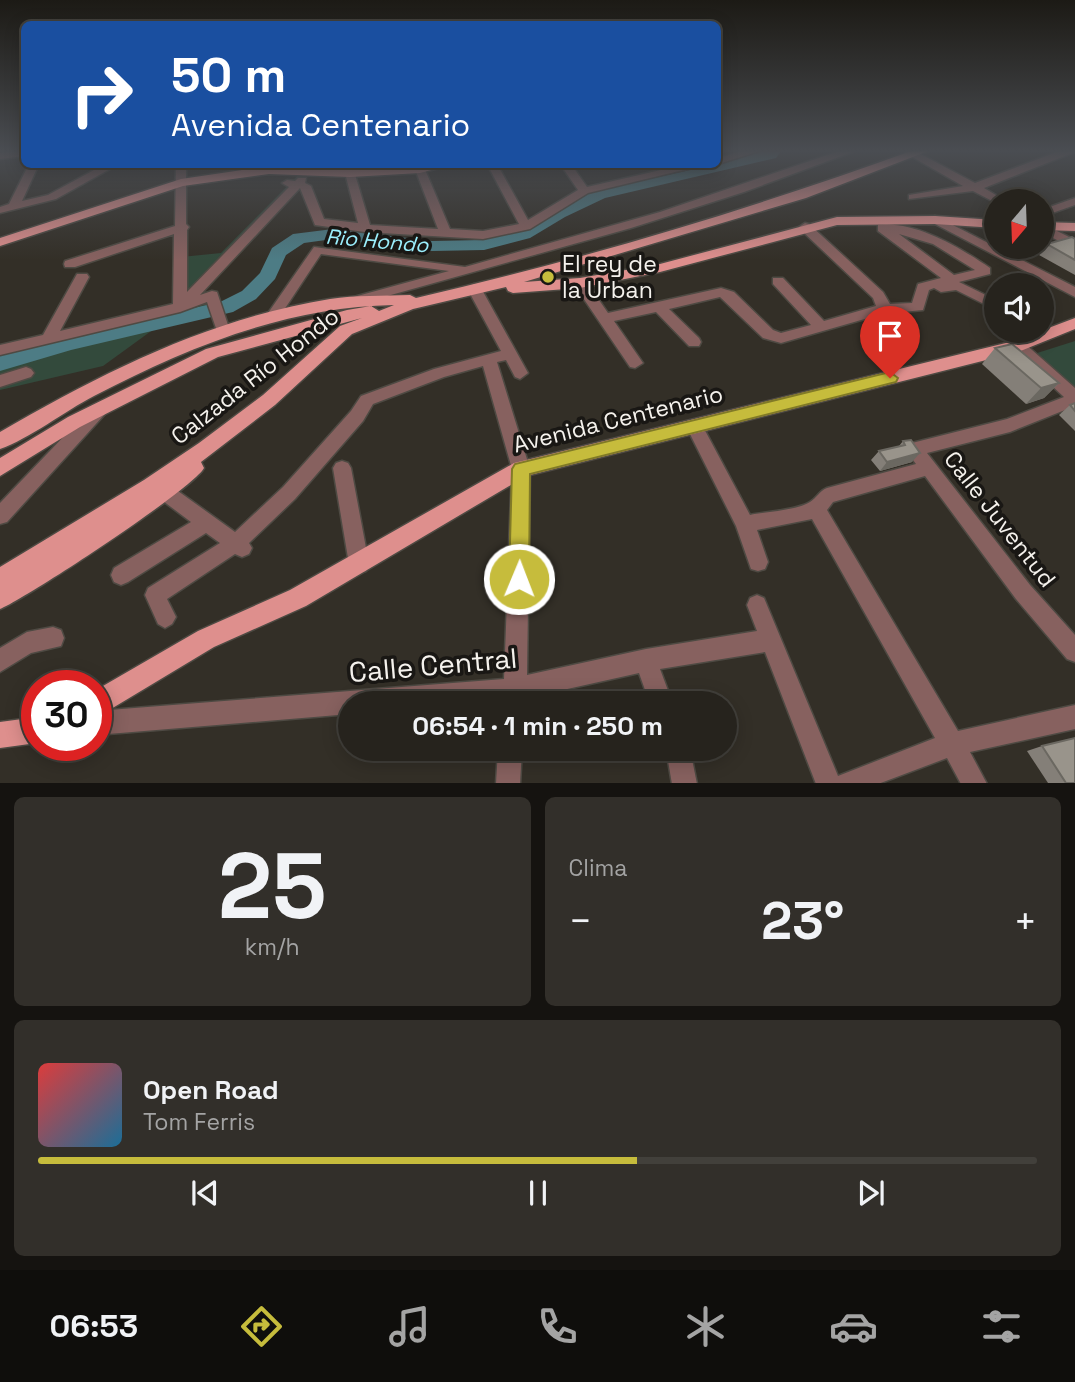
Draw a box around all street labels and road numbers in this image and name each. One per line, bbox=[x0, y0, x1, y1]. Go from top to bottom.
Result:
street label: Calzada Río Hondo bbox=[165, 301, 345, 451]
street label: Avenida Centenario bbox=[510, 378, 726, 460]
street label: Calle Juventud bbox=[937, 445, 1063, 593]
street label: Calle Central bbox=[347, 640, 519, 690]

